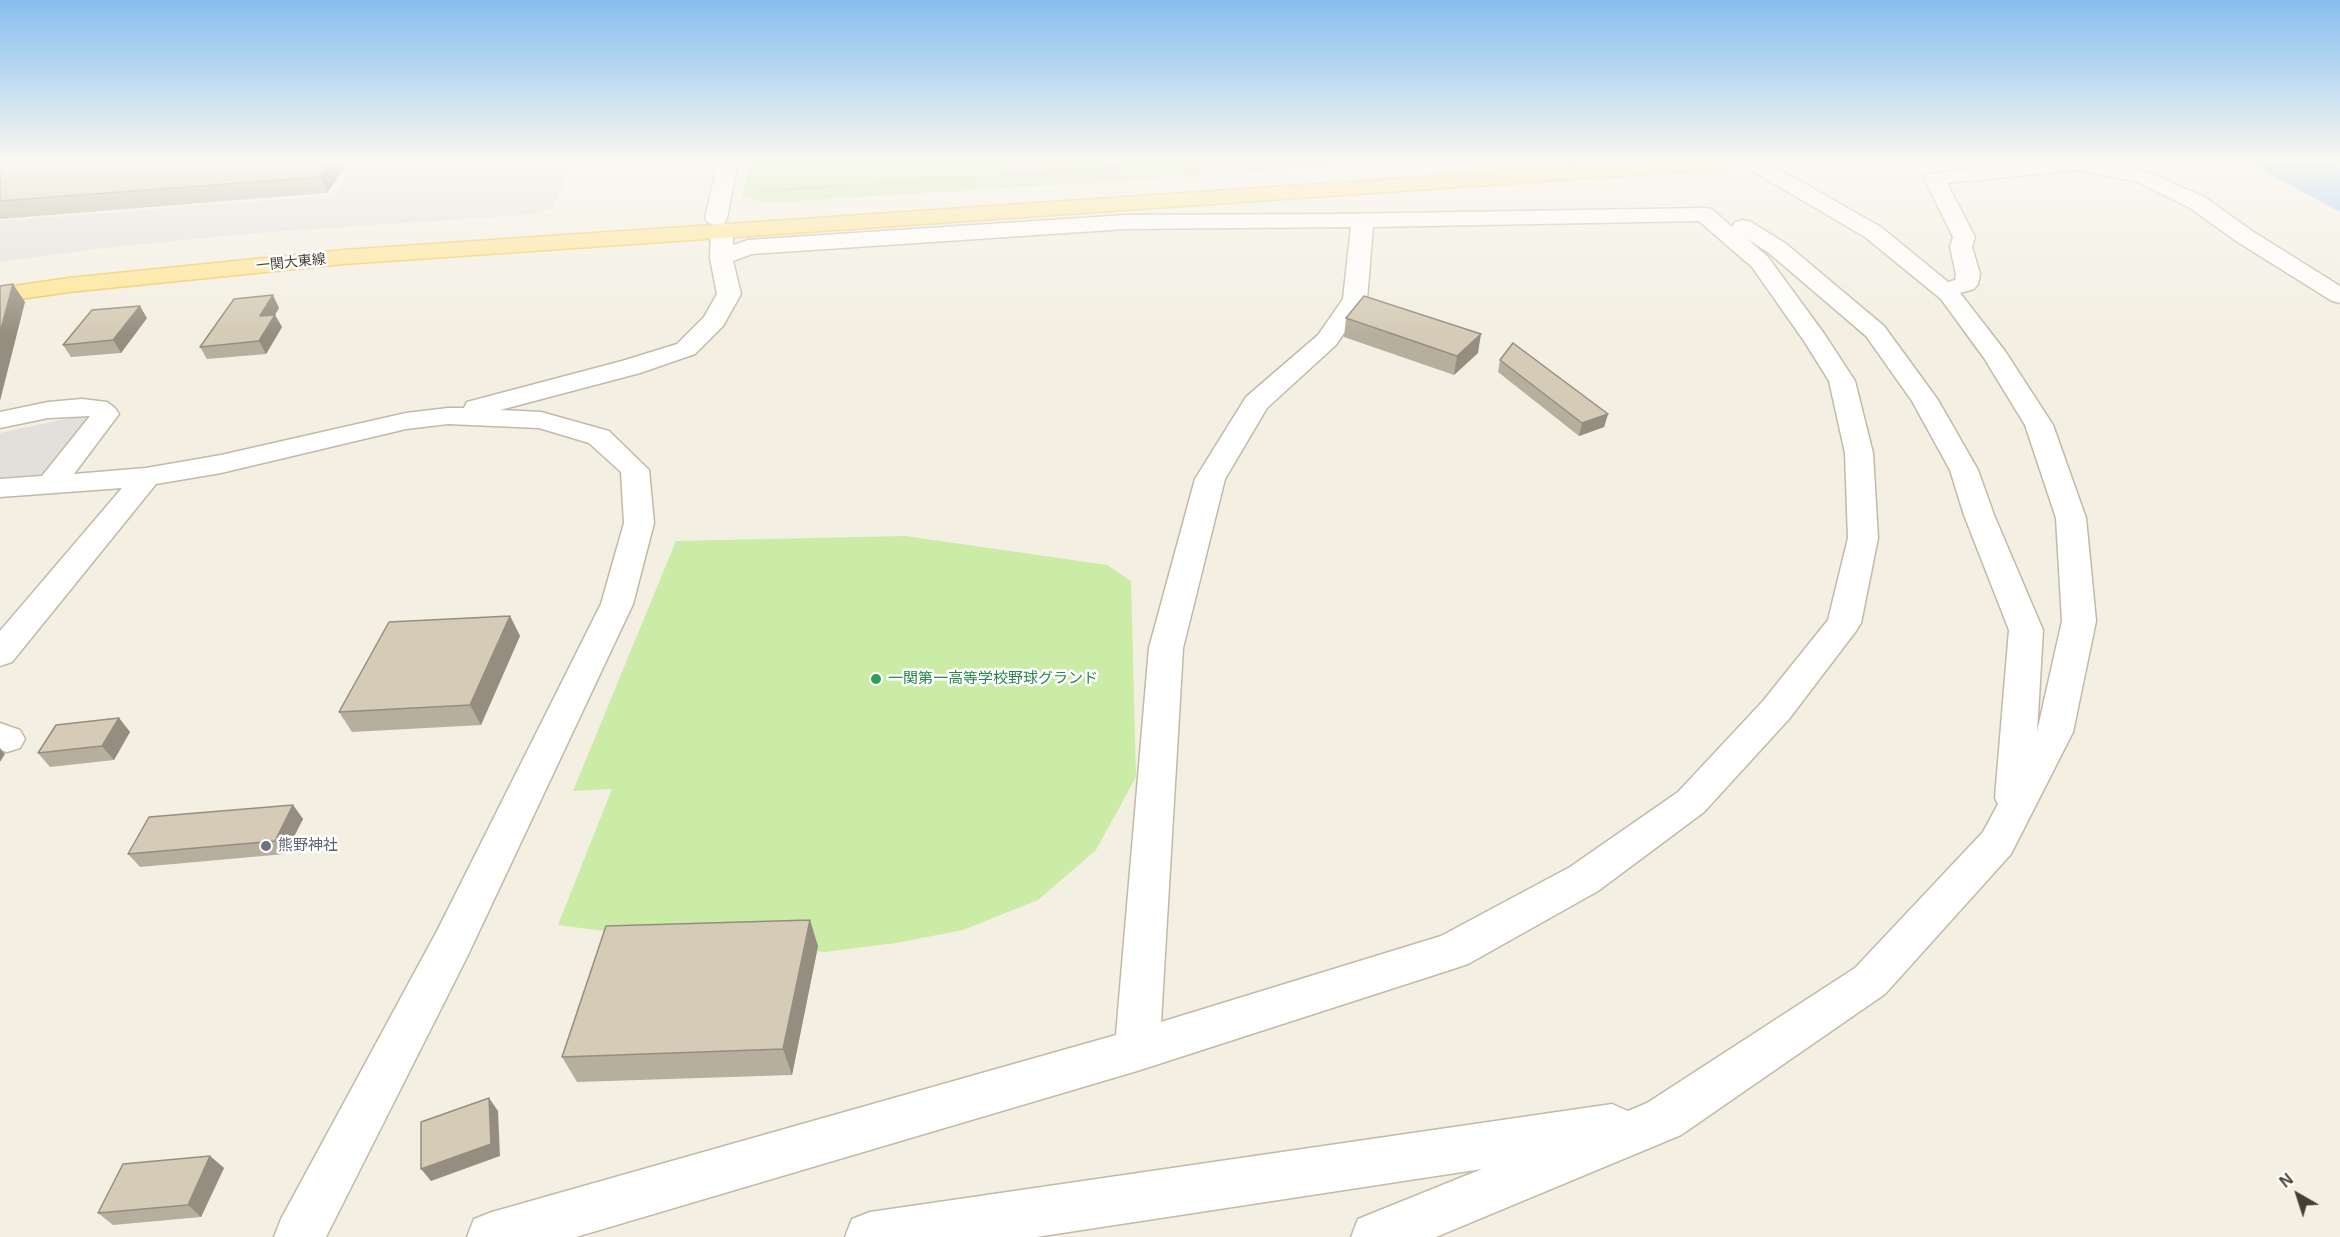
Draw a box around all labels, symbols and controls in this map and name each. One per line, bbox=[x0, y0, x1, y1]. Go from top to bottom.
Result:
street label: 一関大東線 bbox=[255, 251, 327, 275]
place label: 一関第一高等学校野球グランド bbox=[888, 670, 1098, 688]
marker: 一関第一高等学校野球グランド bbox=[869, 672, 883, 686]
place label: 熊野神社 bbox=[278, 837, 338, 855]
marker: 熊野神社 bbox=[259, 839, 273, 853]
north arrow bbox=[2268, 1165, 2328, 1225]
text: N bbox=[2277, 1170, 2296, 1191]

